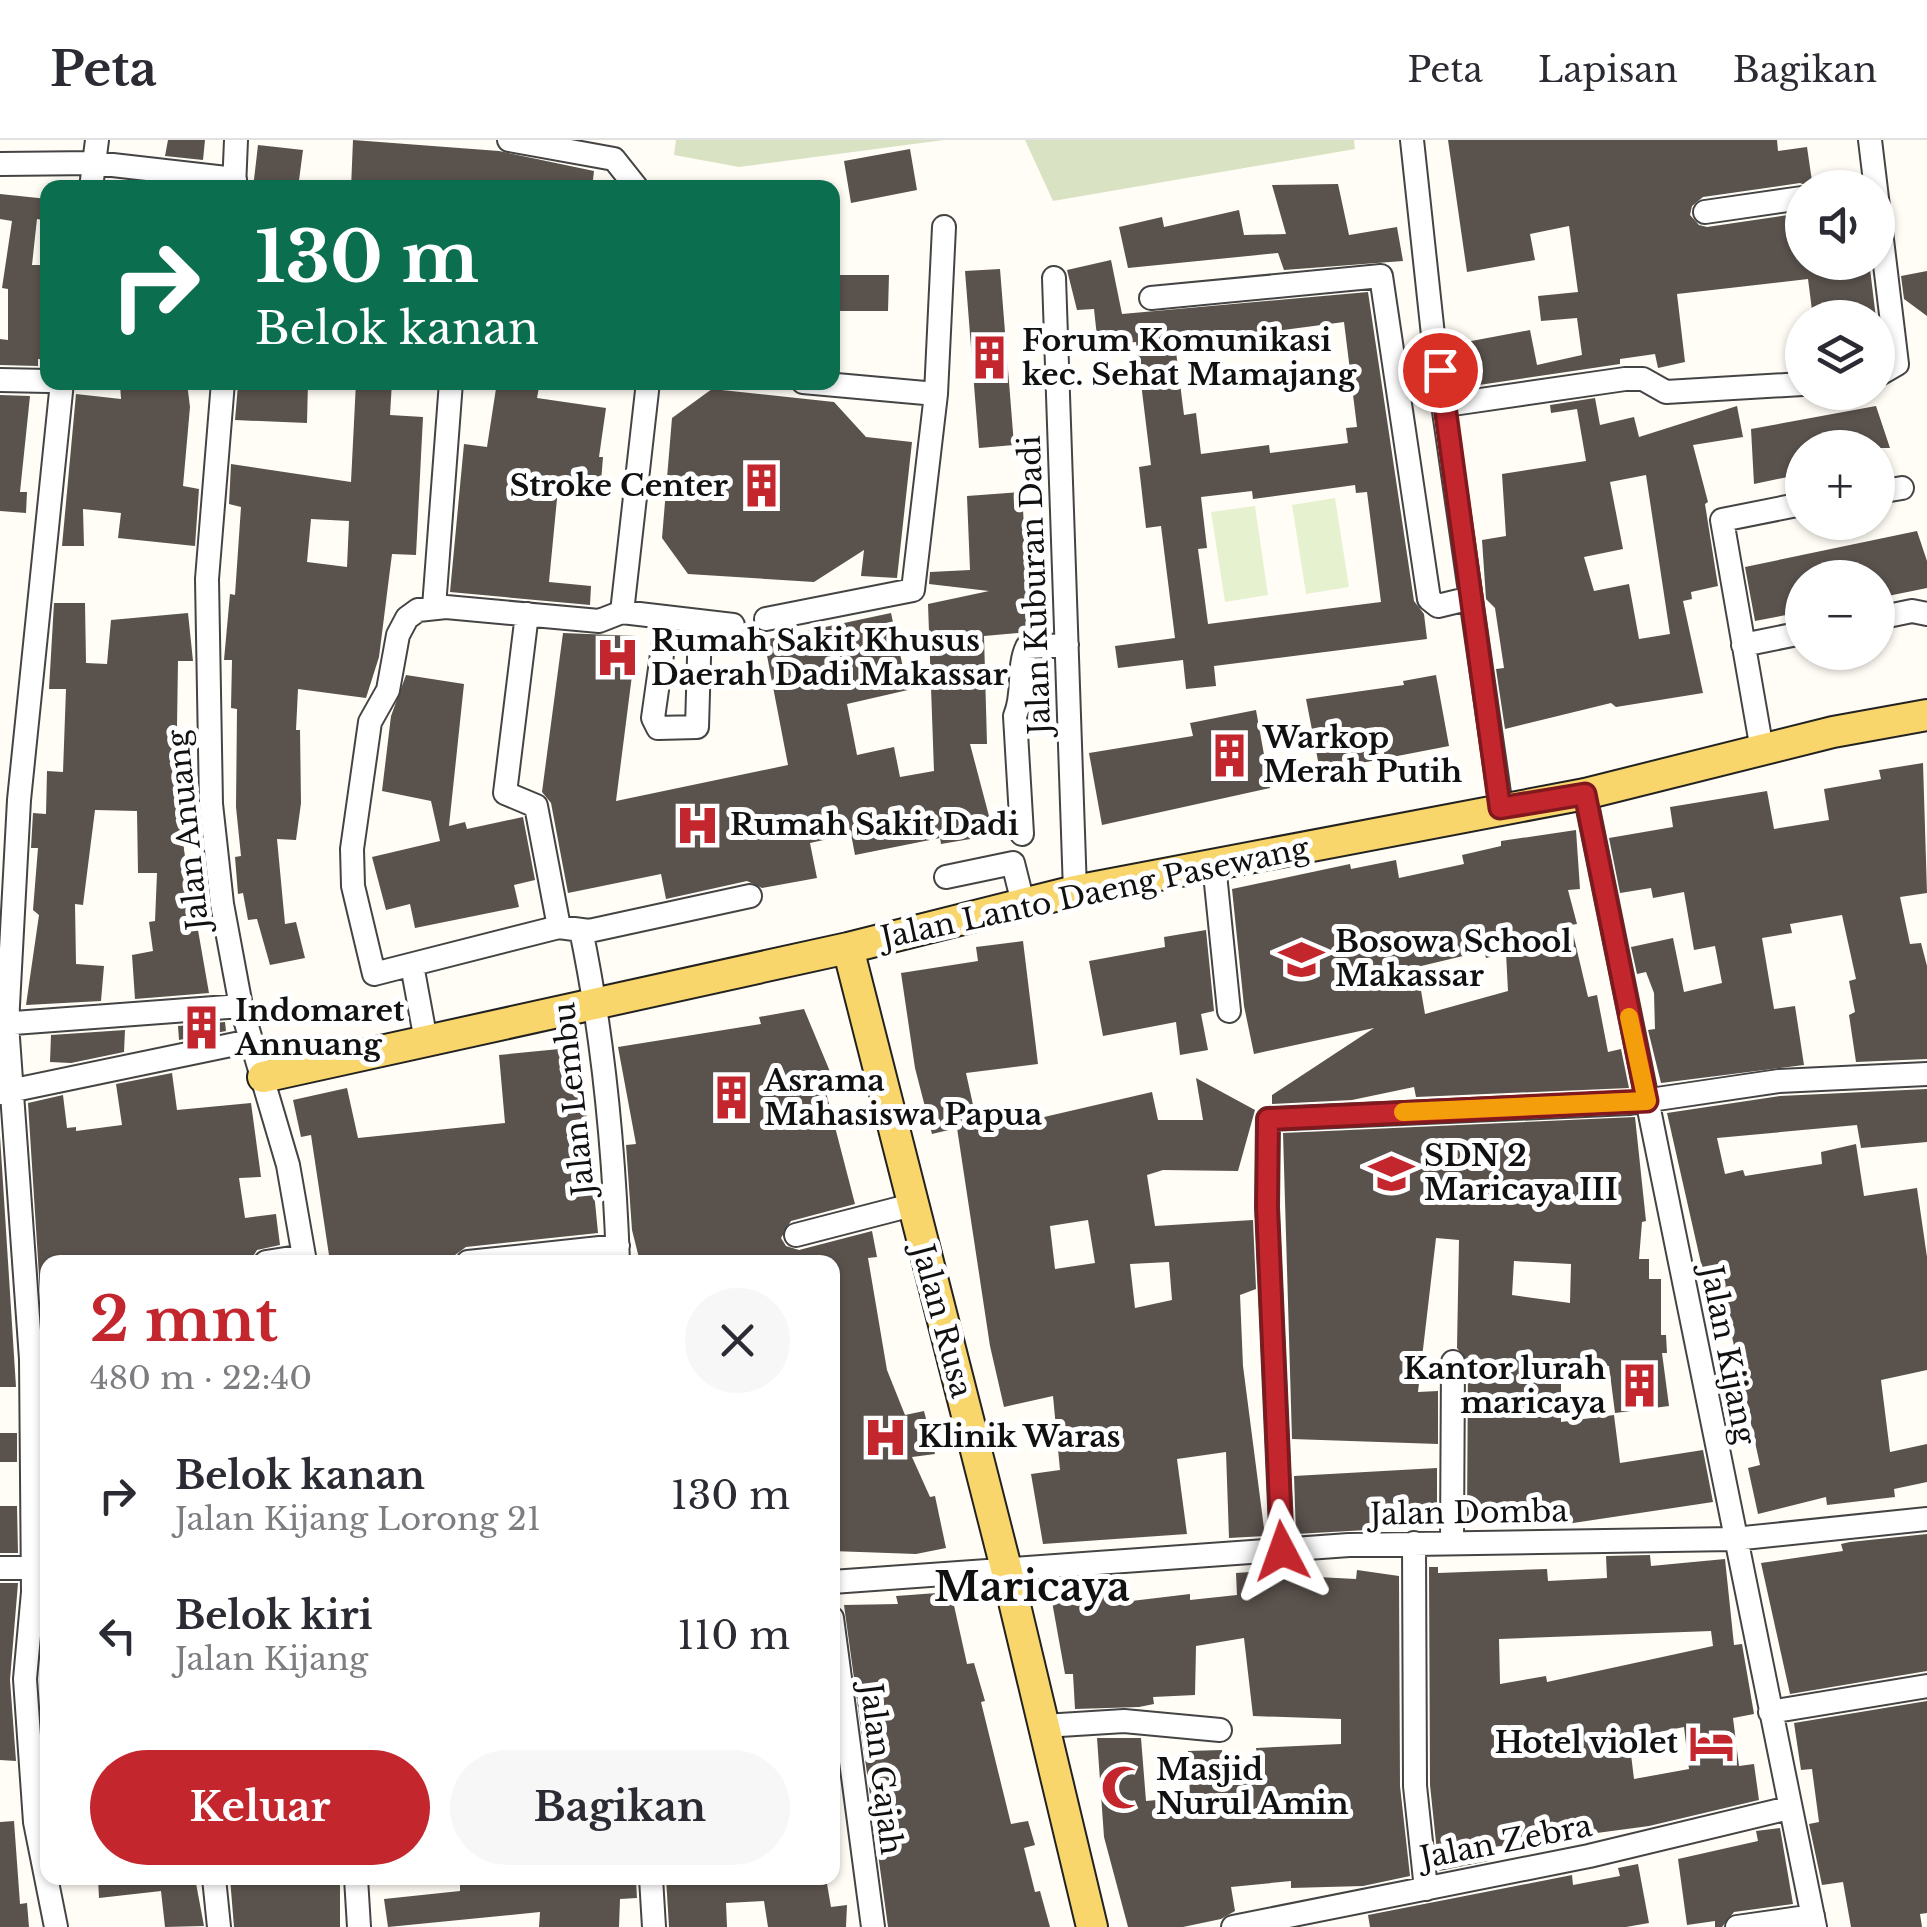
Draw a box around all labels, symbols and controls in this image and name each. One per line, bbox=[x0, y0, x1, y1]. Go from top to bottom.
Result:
text: Peta bbox=[50, 39, 157, 99]
text: Peta bbox=[1407, 48, 1483, 91]
text: Lapisan bbox=[1538, 48, 1678, 91]
text: Bagikan bbox=[1733, 48, 1877, 91]
map controls bbox=[1785, 170, 1895, 670]
button: sound bbox=[1785, 170, 1895, 280]
text: 130 m bbox=[255, 214, 479, 301]
icon: right bbox=[90, 220, 220, 350]
text: Belok kanan bbox=[255, 300, 539, 356]
button: layers bbox=[1785, 300, 1895, 410]
place label: Forum Komunikasi kec. Sehat Mamajang bbox=[1022, 322, 1357, 393]
pin bbox=[1398, 328, 1483, 413]
building icon: Forum Komunikasi kec. Sehat Mamajang bbox=[965, 334, 1013, 382]
icon: arrive bbox=[1413, 343, 1468, 398]
button: + bbox=[1785, 430, 1895, 540]
street label: Jalan Kuburan Dadi bbox=[1011, 435, 1058, 739]
building icon: Stroke Center bbox=[737, 462, 785, 510]
place label: Stroke Center bbox=[510, 467, 728, 504]
button: − bbox=[1785, 560, 1895, 670]
place label: Rumah Sakit Khusus Daerah Dadi Makassar bbox=[651, 622, 1008, 693]
hospital icon: Rumah Sakit Khusus Daerah Dadi Makassar bbox=[594, 634, 642, 682]
place label: Warkop Merah Putih bbox=[1262, 719, 1463, 790]
street label: Jalan Anuang bbox=[158, 727, 217, 936]
building icon: Warkop Merah Putih bbox=[1206, 731, 1254, 779]
hospital icon: Rumah Sakit Dadi bbox=[673, 801, 721, 849]
place label: Rumah Sakit Dadi bbox=[730, 806, 1019, 843]
street label: Jalan Lanto Daeng Pasewang bbox=[874, 829, 1313, 957]
place label: Bosowa School Makassar bbox=[1335, 923, 1572, 994]
school or university icon: Bosowa School Makassar bbox=[1278, 935, 1326, 983]
place label: Indomaret Annuang bbox=[234, 992, 405, 1063]
street label: Jalan Lembu bbox=[545, 1001, 602, 1201]
building icon: Indomaret Annuang bbox=[178, 1004, 226, 1052]
place label: Asrama Mahasiswa Papua bbox=[763, 1062, 1042, 1133]
building icon: Asrama Mahasiswa Papua bbox=[707, 1074, 755, 1122]
place label: SDN 2 Maricaya III bbox=[1424, 1137, 1618, 1208]
school or university icon: SDN 2 Maricaya III bbox=[1367, 1149, 1415, 1197]
street label: Jalan Rusa bbox=[903, 1236, 981, 1402]
street label: Jalan Kijang bbox=[1692, 1259, 1764, 1448]
text: 2 mnt bbox=[90, 1283, 278, 1357]
button: close bbox=[685, 1288, 790, 1393]
place label: Kantor lurah maricaya bbox=[1403, 1350, 1607, 1421]
text: 480 m · 22:40 bbox=[90, 1358, 312, 1398]
building icon: Kantor lurah maricaya bbox=[1615, 1362, 1663, 1410]
hospital icon: Klinik Waras bbox=[861, 1413, 909, 1461]
place label: Klinik Waras bbox=[918, 1418, 1121, 1455]
text: Belok kanan bbox=[175, 1452, 425, 1499]
icon: right bbox=[90, 1468, 145, 1523]
text: 130 m bbox=[671, 1472, 790, 1519]
street label: Jalan Domba bbox=[1366, 1492, 1569, 1533]
text: Jalan Kijang Lorong 21 bbox=[175, 1499, 541, 1539]
position arrow bbox=[1230, 1499, 1334, 1603]
district label: Maricaya bbox=[934, 1562, 1130, 1612]
text: Belok kiri bbox=[175, 1592, 372, 1639]
icon: left bbox=[90, 1608, 145, 1663]
text: 110 m bbox=[677, 1612, 790, 1659]
text: Jalan Kijang bbox=[175, 1639, 368, 1679]
street label: Jalan Gajah bbox=[852, 1677, 910, 1857]
hotel icon: Hotel violet bbox=[1687, 1719, 1735, 1767]
place label: Hotel violet bbox=[1495, 1724, 1679, 1761]
button: Keluar bbox=[90, 1750, 430, 1865]
button: Bagikan bbox=[450, 1750, 790, 1865]
place label: Masjid Nurul Amin bbox=[1156, 1751, 1349, 1822]
mosque icon: Masjid Nurul Amin bbox=[1099, 1763, 1147, 1811]
street label: Jalan Zebra bbox=[1413, 1807, 1595, 1877]

